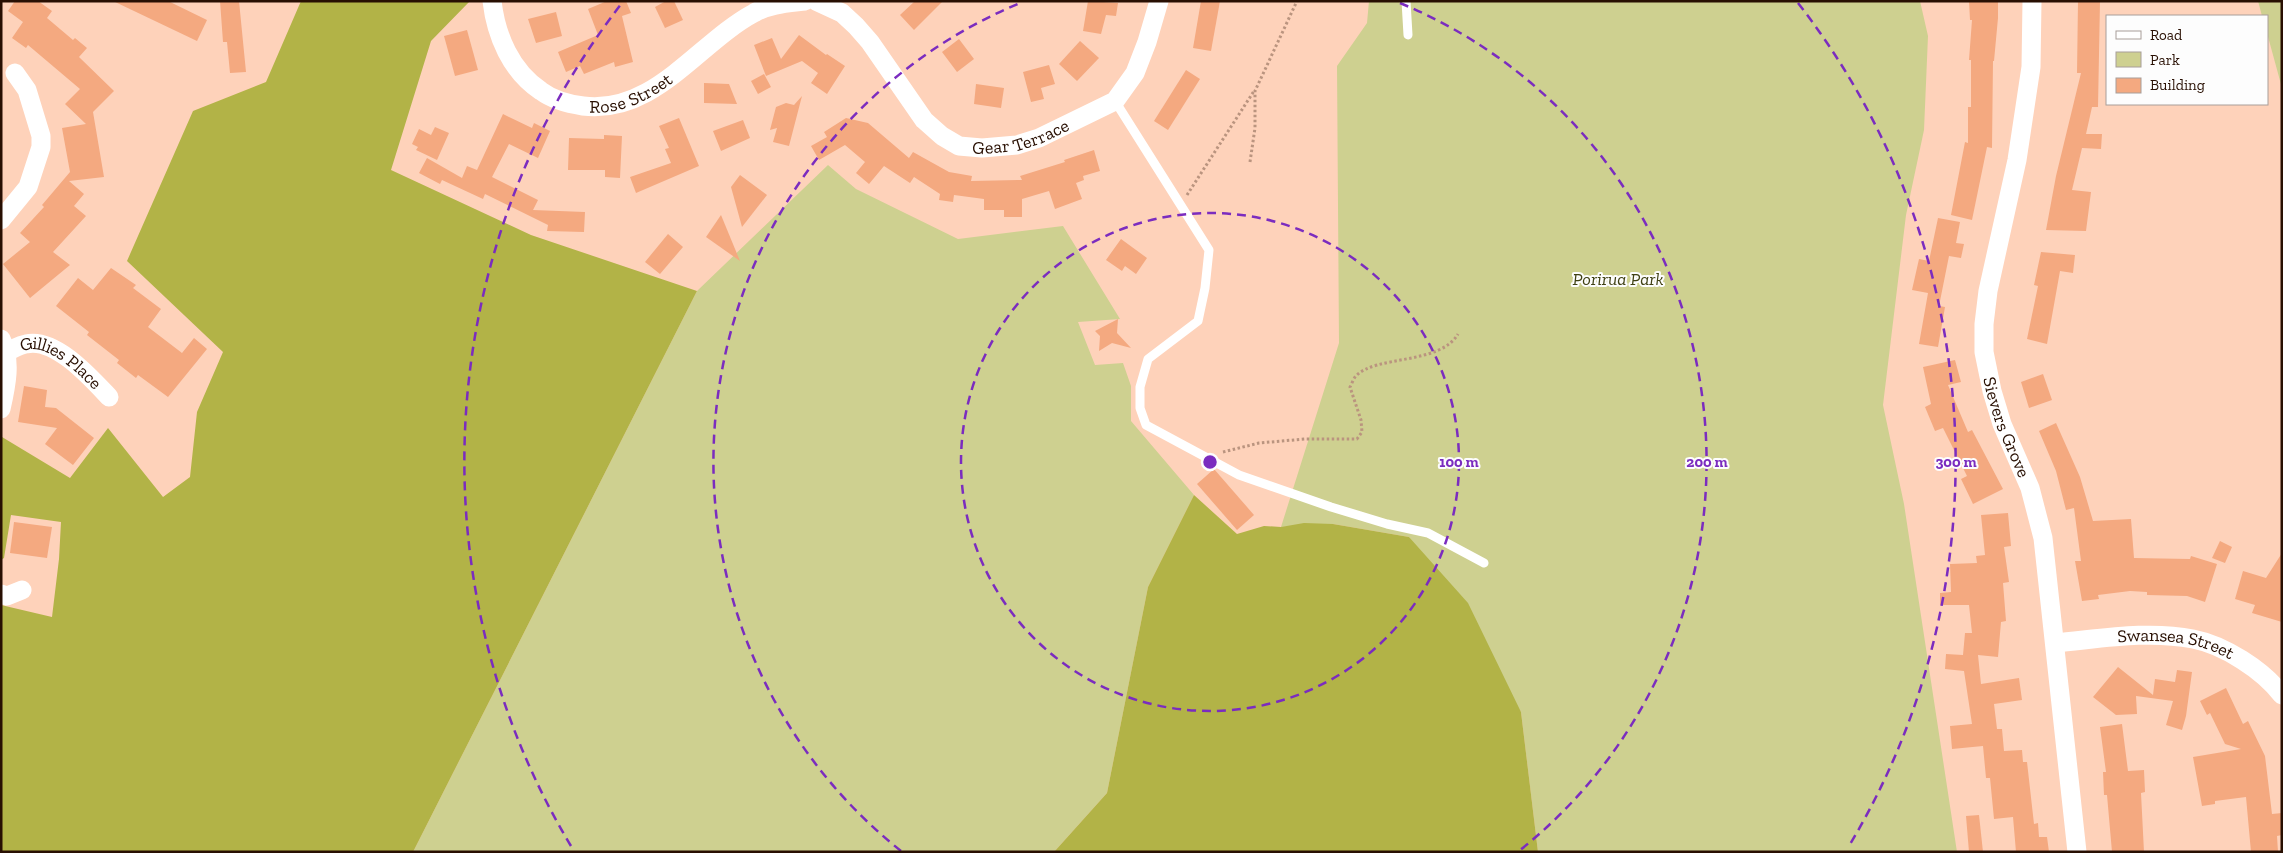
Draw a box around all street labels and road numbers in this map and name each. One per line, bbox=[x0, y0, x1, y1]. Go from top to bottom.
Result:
street label: Rose Street bbox=[589, 68, 677, 118]
street label: Gear Terrace bbox=[971, 114, 1073, 159]
street label: Gillies Place bbox=[18, 332, 107, 394]
street label: Sievers Grove bbox=[1978, 375, 2035, 481]
street label: Swansea Street bbox=[2116, 624, 2238, 664]

